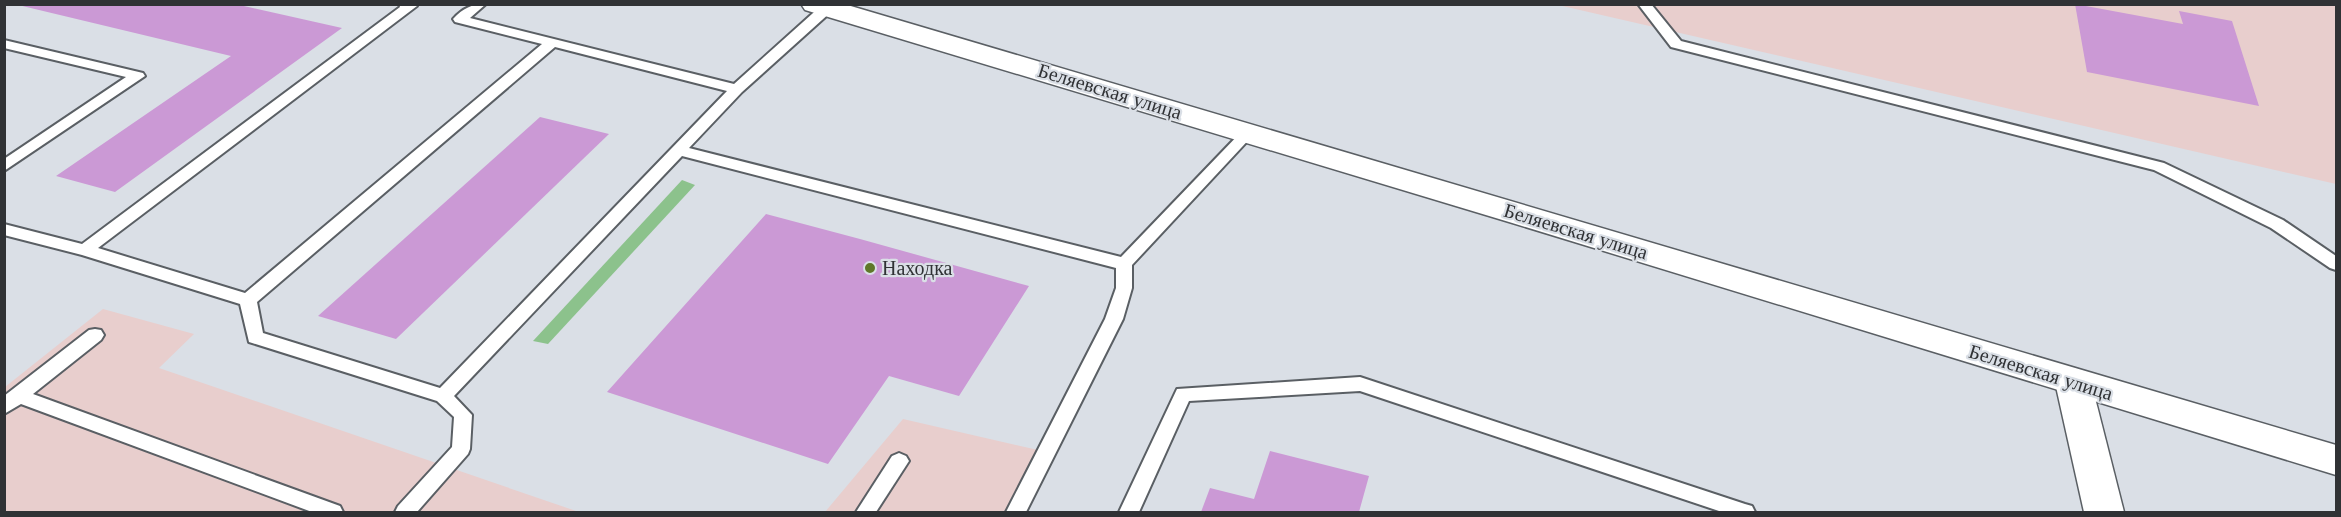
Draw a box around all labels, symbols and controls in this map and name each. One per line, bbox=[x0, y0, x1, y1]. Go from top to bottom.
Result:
street label: Беляевская улица bbox=[1035, 58, 1185, 124]
street label: Беляевская улица bbox=[1501, 198, 1651, 264]
place label: Находка bbox=[882, 256, 953, 280]
marker: Находка bbox=[863, 261, 877, 275]
street label: Беляевская улица bbox=[1966, 339, 2116, 405]

